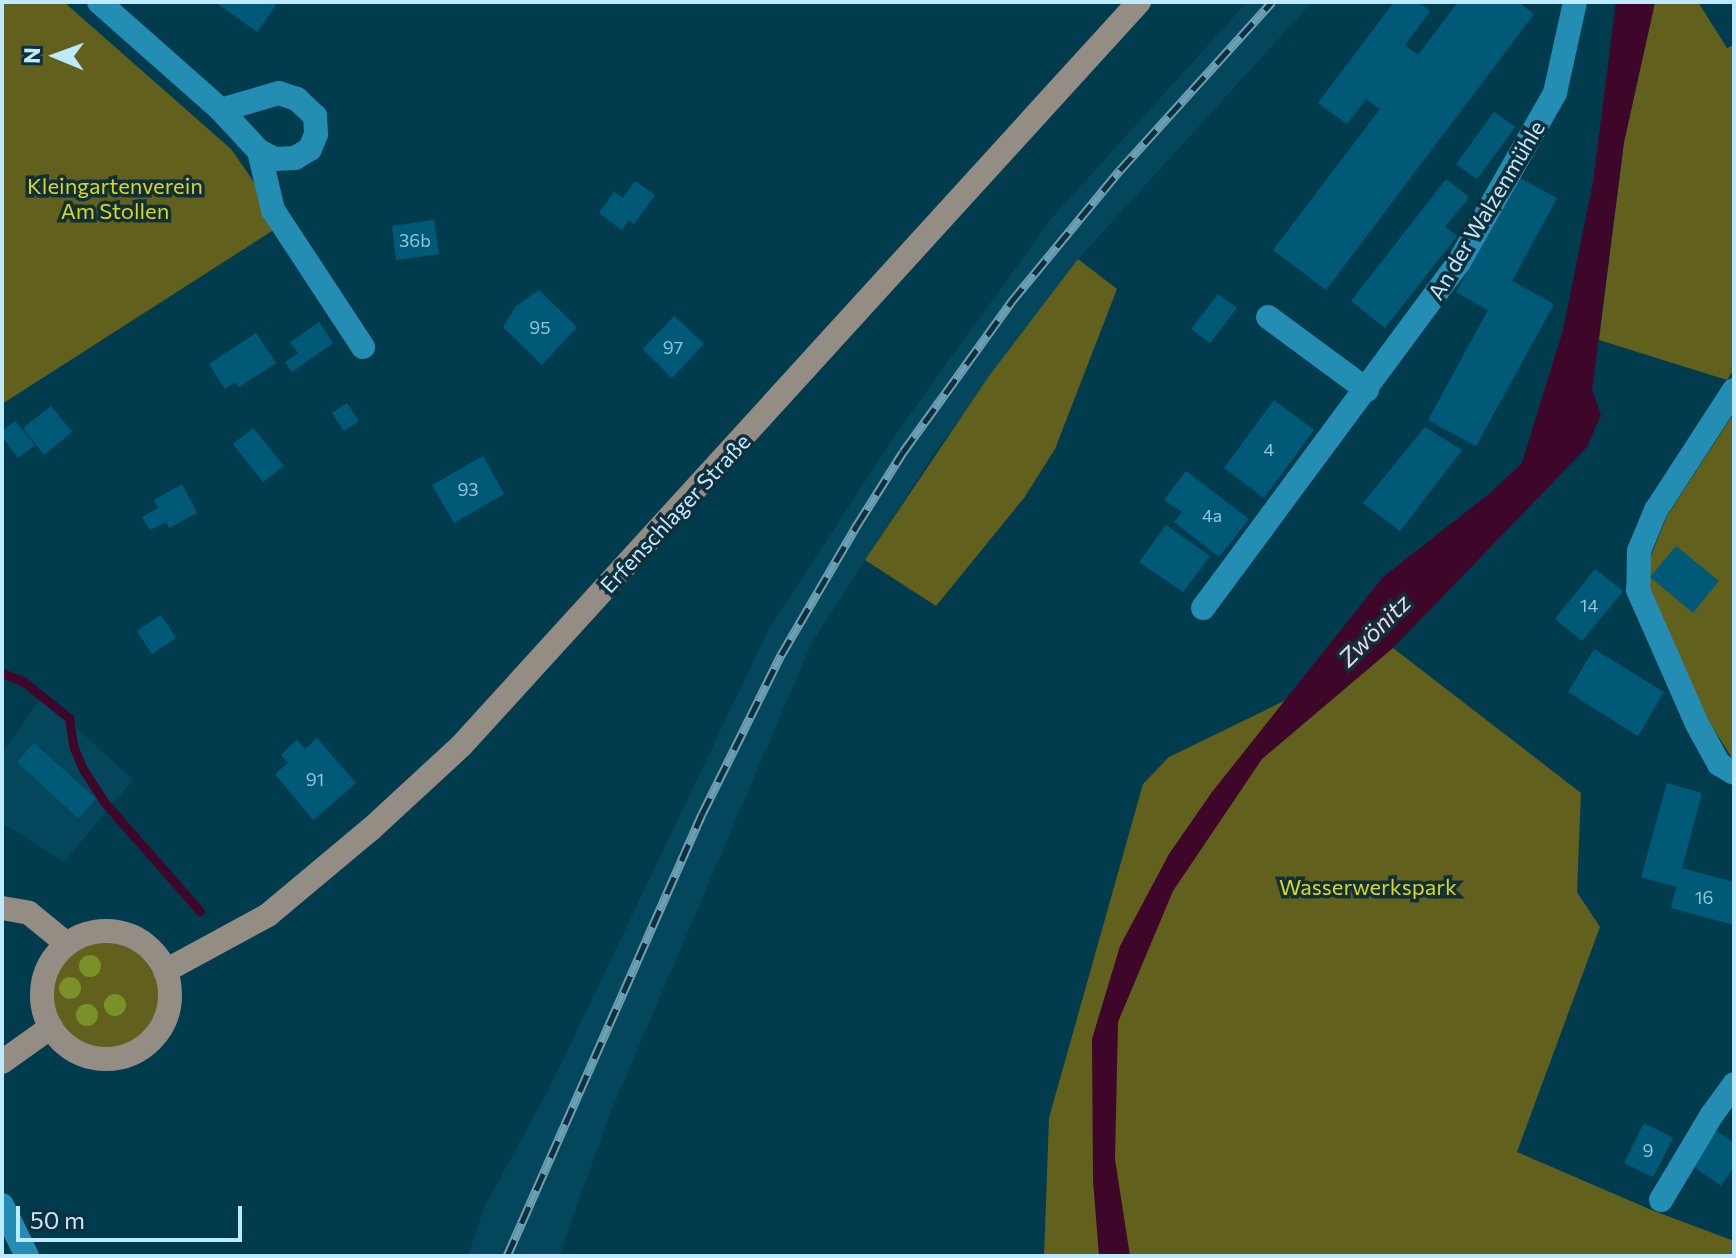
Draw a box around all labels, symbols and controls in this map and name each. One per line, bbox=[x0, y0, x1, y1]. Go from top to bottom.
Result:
north arrow bbox=[16, 16, 96, 96]
text: N bbox=[18, 47, 45, 64]
street label: An der Walzenmühle bbox=[1422, 116, 1550, 304]
park label: Kleingartenverein Am Stollen bbox=[27, 172, 203, 224]
house number: 36b bbox=[399, 229, 431, 251]
house number: 95 bbox=[529, 316, 551, 338]
house number: 97 bbox=[663, 336, 683, 358]
street label: Erfenschlager Straße bbox=[594, 428, 756, 598]
house number: 4 bbox=[1264, 438, 1274, 460]
house number: 93 bbox=[457, 478, 479, 500]
house number: 4a bbox=[1202, 504, 1222, 526]
water label: Zwönitz bbox=[1332, 588, 1416, 672]
house number: 14 bbox=[1580, 594, 1598, 616]
house number: 91 bbox=[306, 768, 324, 790]
park label: Wasserwerkspark bbox=[1279, 874, 1457, 900]
house number: 16 bbox=[1695, 886, 1713, 908]
house number: 9 bbox=[1643, 1139, 1653, 1161]
scale bar bbox=[20, 1190, 246, 1240]
text: 50 m bbox=[30, 1205, 85, 1234]

